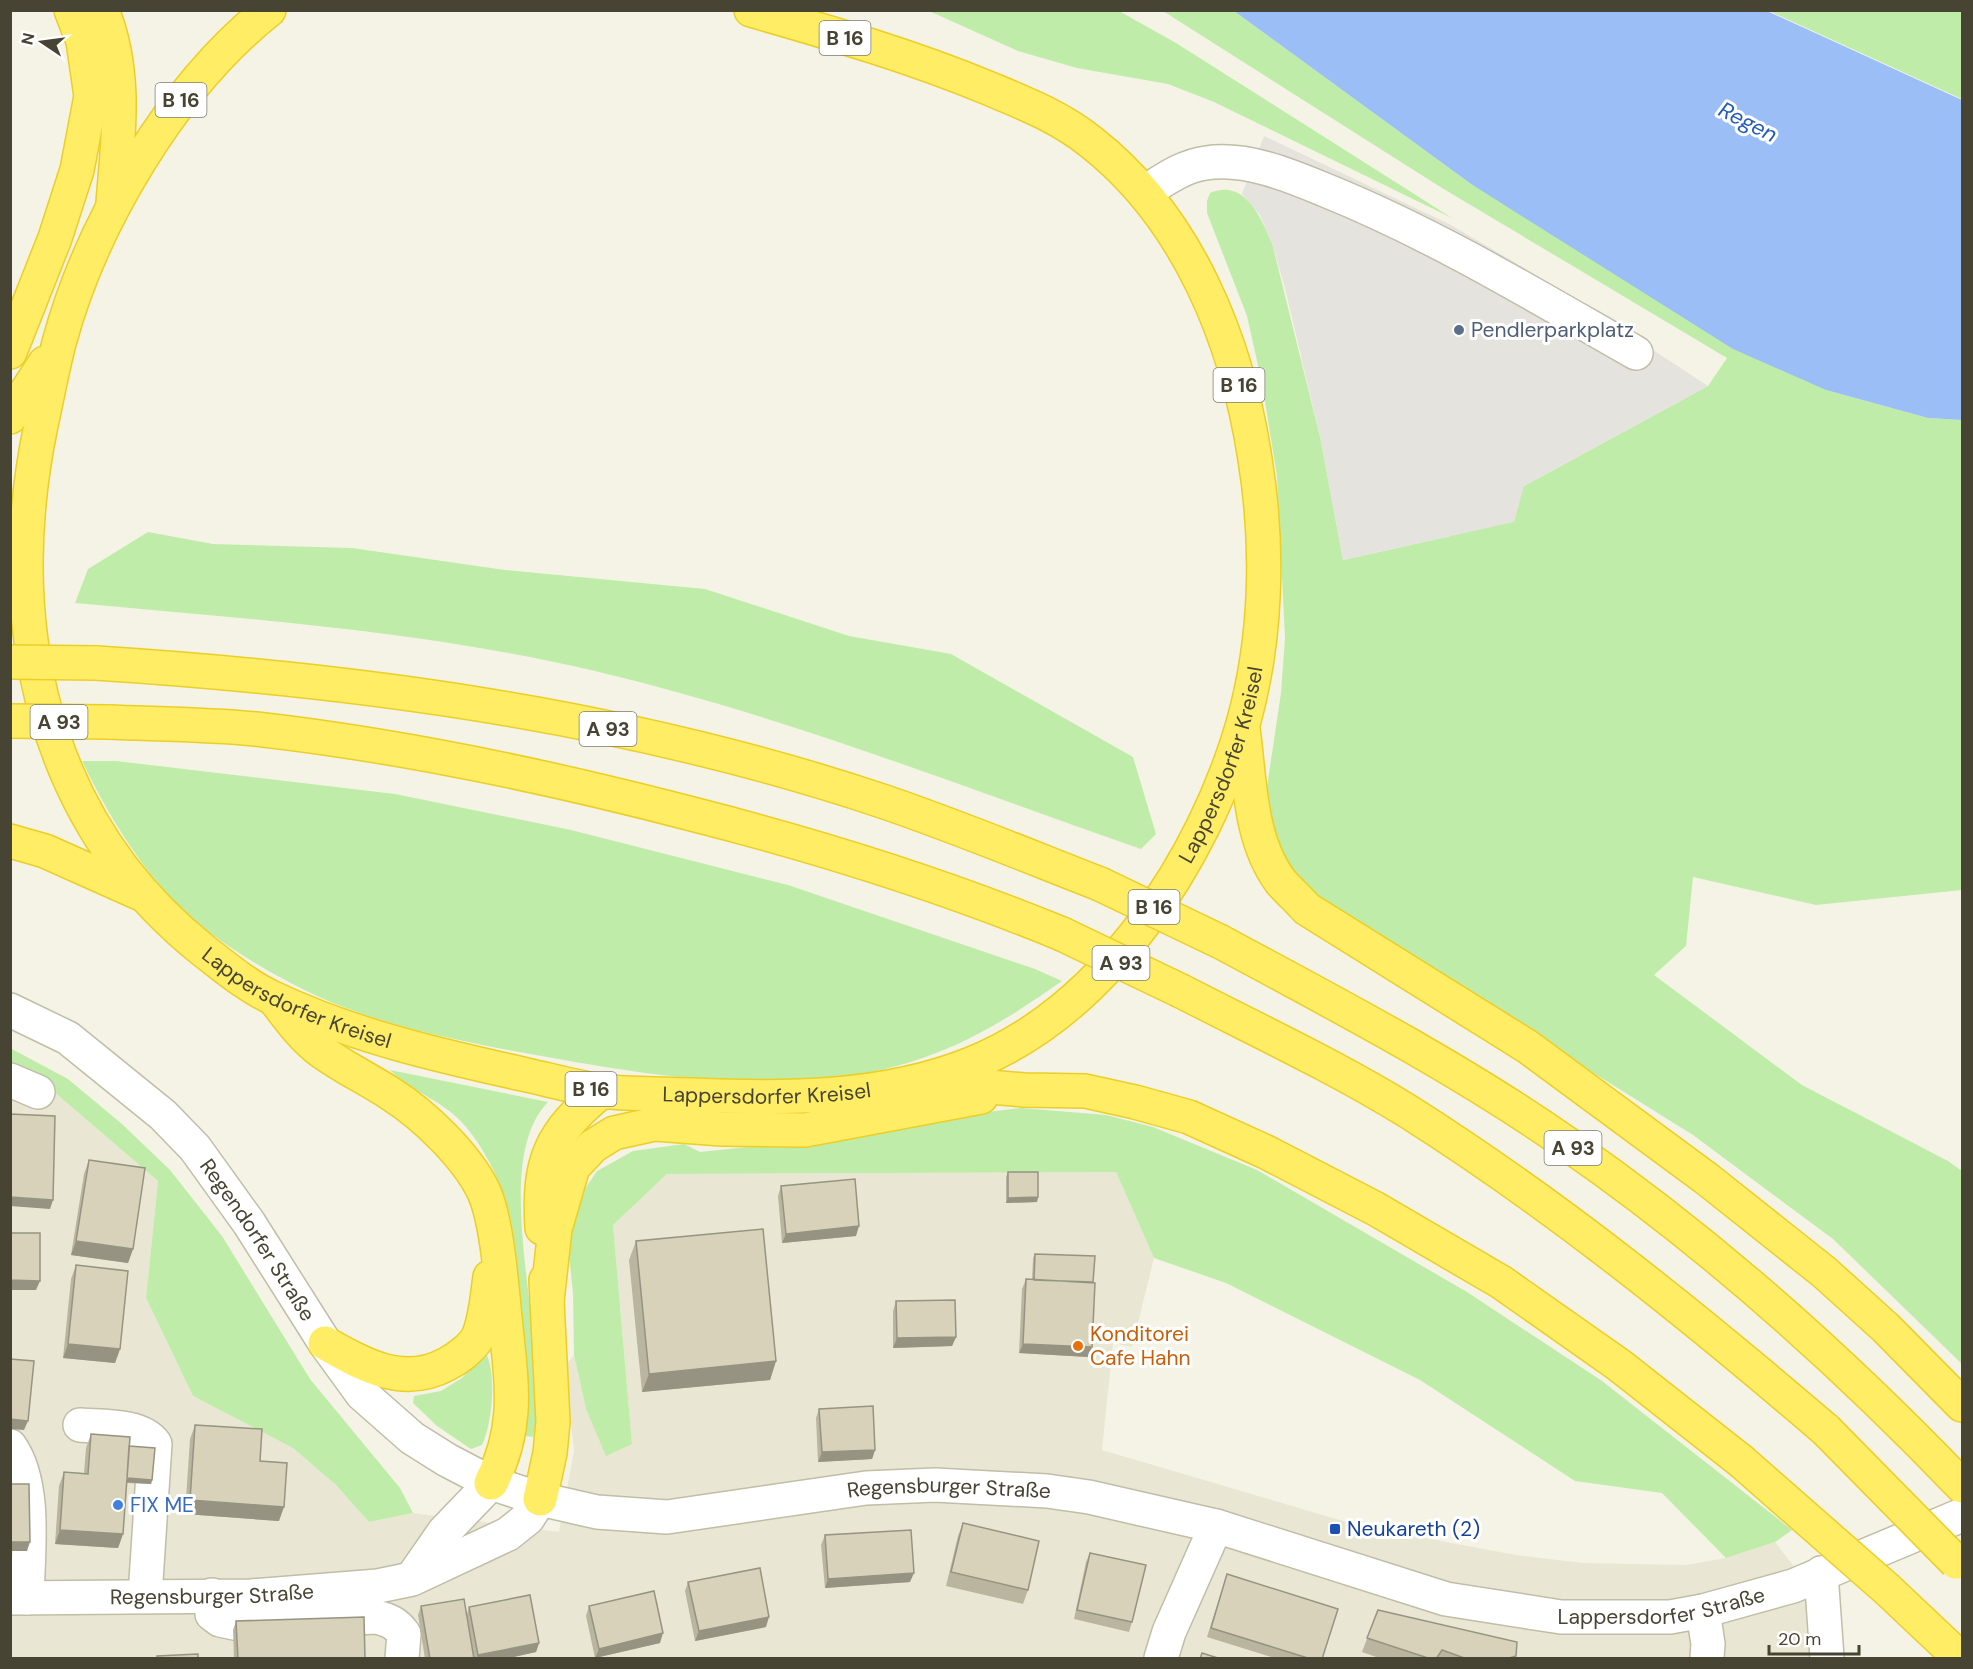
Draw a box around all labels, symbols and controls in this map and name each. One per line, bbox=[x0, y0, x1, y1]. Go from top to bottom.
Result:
north arrow bbox=[12, 12, 72, 72]
road number: B 16 bbox=[820, 21, 870, 55]
text: N bbox=[16, 31, 39, 47]
road number: B 16 bbox=[156, 83, 207, 117]
water label: Regen bbox=[1714, 95, 1782, 149]
place label: Pendlerparkplatz bbox=[1471, 316, 1634, 344]
marker: Pendlerparkplatz bbox=[1452, 323, 1466, 337]
road number: B 16 bbox=[1214, 368, 1264, 402]
street label: Lappersdorfer Kreisel bbox=[1172, 664, 1270, 868]
road number: A 93 bbox=[31, 705, 88, 739]
road number: A 93 bbox=[580, 712, 636, 746]
road number: B 16 bbox=[1128, 890, 1180, 924]
street label: Lappersdorfer Kreisel bbox=[196, 941, 395, 1055]
road number: A 93 bbox=[1092, 946, 1150, 980]
road number: B 16 bbox=[566, 1072, 616, 1106]
street label: Lappersdorfer Kreisel bbox=[662, 1076, 873, 1111]
road number: A 93 bbox=[1544, 1131, 1602, 1165]
street label: Regendorfer Straße bbox=[193, 1153, 322, 1327]
place label: Konditorei Cafe Hahn bbox=[1090, 1320, 1191, 1372]
marker: Konditorei Cafe Hahn bbox=[1071, 1339, 1085, 1353]
street label: Regensburger Straße bbox=[845, 1471, 1052, 1505]
place label: FIX ME bbox=[130, 1491, 194, 1519]
marker: FIX ME bbox=[111, 1498, 125, 1512]
place label: Neukareth (2) bbox=[1347, 1515, 1480, 1543]
marker: Neukareth (2) bbox=[1328, 1522, 1342, 1536]
street label: Regensburger Straße bbox=[110, 1577, 315, 1611]
street label: Lappersdorfer Straße bbox=[1558, 1580, 1768, 1631]
scale bar bbox=[1769, 1618, 1859, 1656]
text: 20 m bbox=[1778, 1627, 1821, 1651]

